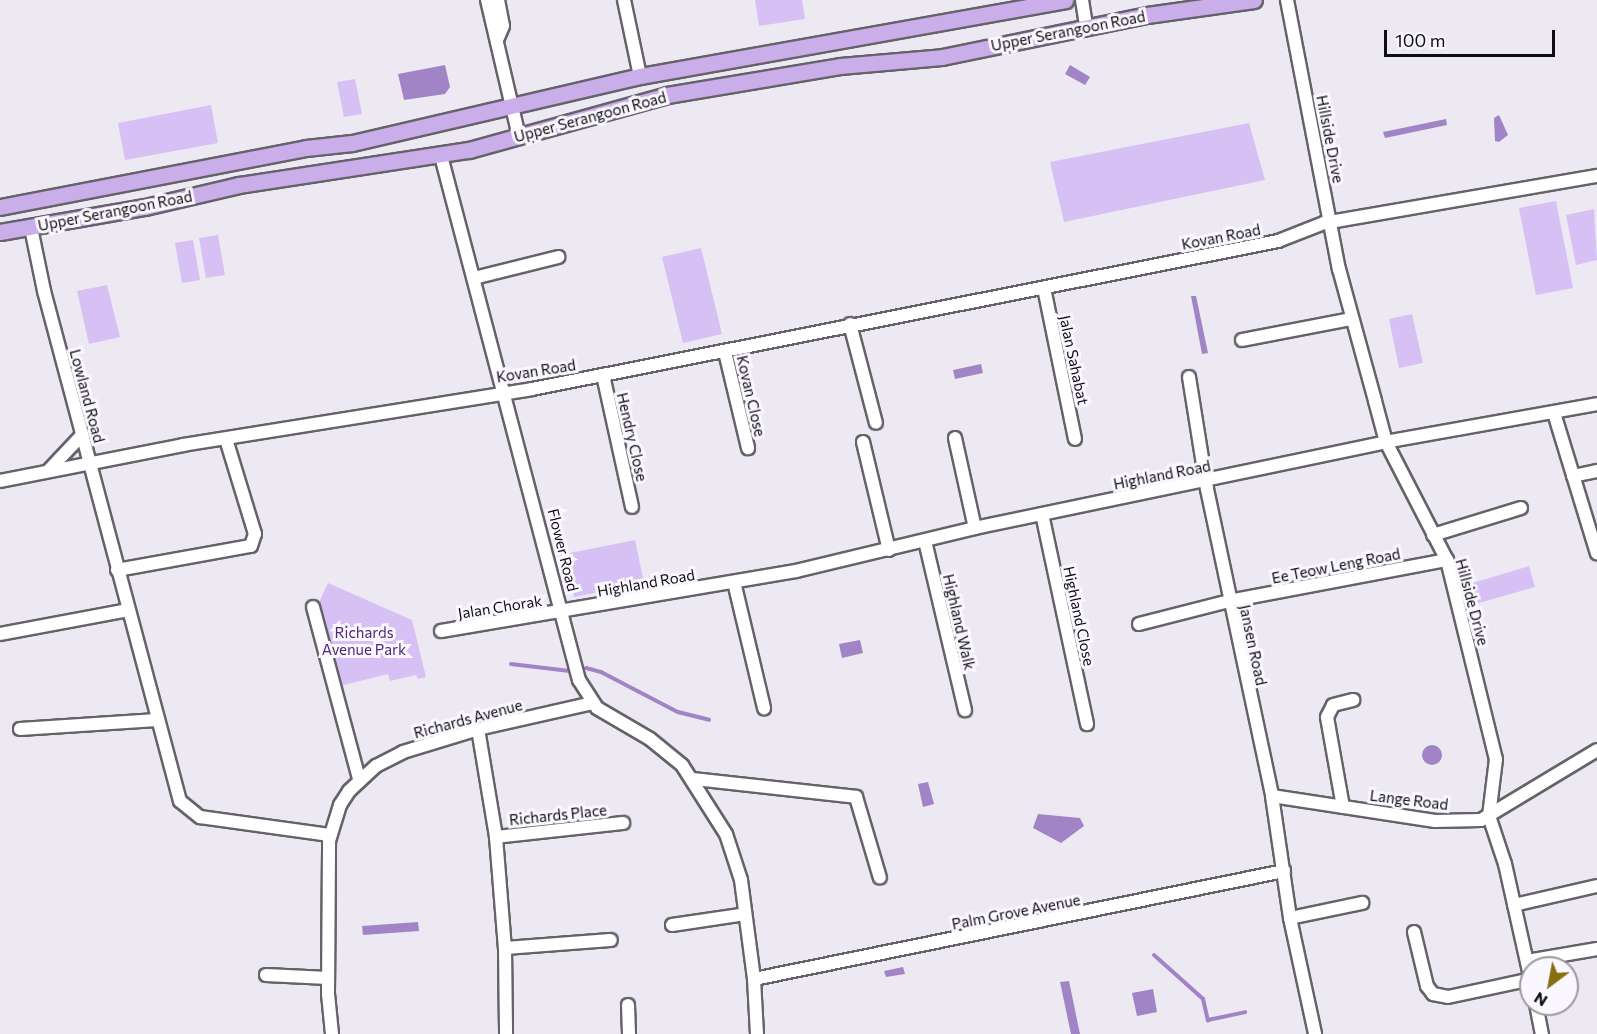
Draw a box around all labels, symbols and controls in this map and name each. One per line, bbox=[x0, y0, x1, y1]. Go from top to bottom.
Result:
street label: Upper Serangoon Road bbox=[989, 7, 1147, 55]
scale bar bbox=[1387, 18, 1558, 56]
text: 100 m bbox=[1395, 29, 1445, 51]
street label: Upper Serangoon Road bbox=[512, 88, 668, 146]
street label: Hillside Drive bbox=[1313, 94, 1347, 184]
street label: Upper Serangoon Road bbox=[36, 187, 194, 235]
street label: Kovan Road bbox=[1180, 221, 1262, 253]
street label: Jalan Sahabat bbox=[1056, 313, 1092, 407]
street label: Lowland Road bbox=[66, 347, 108, 445]
street label: Kovan Close bbox=[733, 354, 769, 438]
street label: Kovan Road bbox=[495, 356, 577, 386]
street label: Hendry Close bbox=[613, 391, 651, 483]
street label: Highland Road bbox=[1112, 457, 1212, 493]
street label: Flower Road bbox=[544, 507, 582, 593]
street label: Ee Teow Leng Road bbox=[1270, 545, 1402, 587]
street label: Hillside Drive bbox=[1452, 557, 1492, 647]
street label: Highland Close bbox=[1060, 565, 1098, 667]
street label: Highland Road bbox=[596, 566, 696, 600]
street label: Highland Walk bbox=[939, 572, 979, 672]
street label: Jalan Chorak bbox=[457, 591, 543, 623]
street label: Jansen Road bbox=[1236, 603, 1270, 687]
park label: Richards Avenue Park bbox=[322, 623, 406, 658]
street label: Richards Avenue bbox=[412, 696, 524, 742]
street label: Lange Road bbox=[1369, 786, 1449, 814]
street label: Richards Place bbox=[508, 801, 608, 829]
street label: Palm Grove Avenue bbox=[950, 891, 1082, 933]
north arrow bbox=[1519, 956, 1579, 1016]
text: N bbox=[1530, 989, 1550, 1011]

